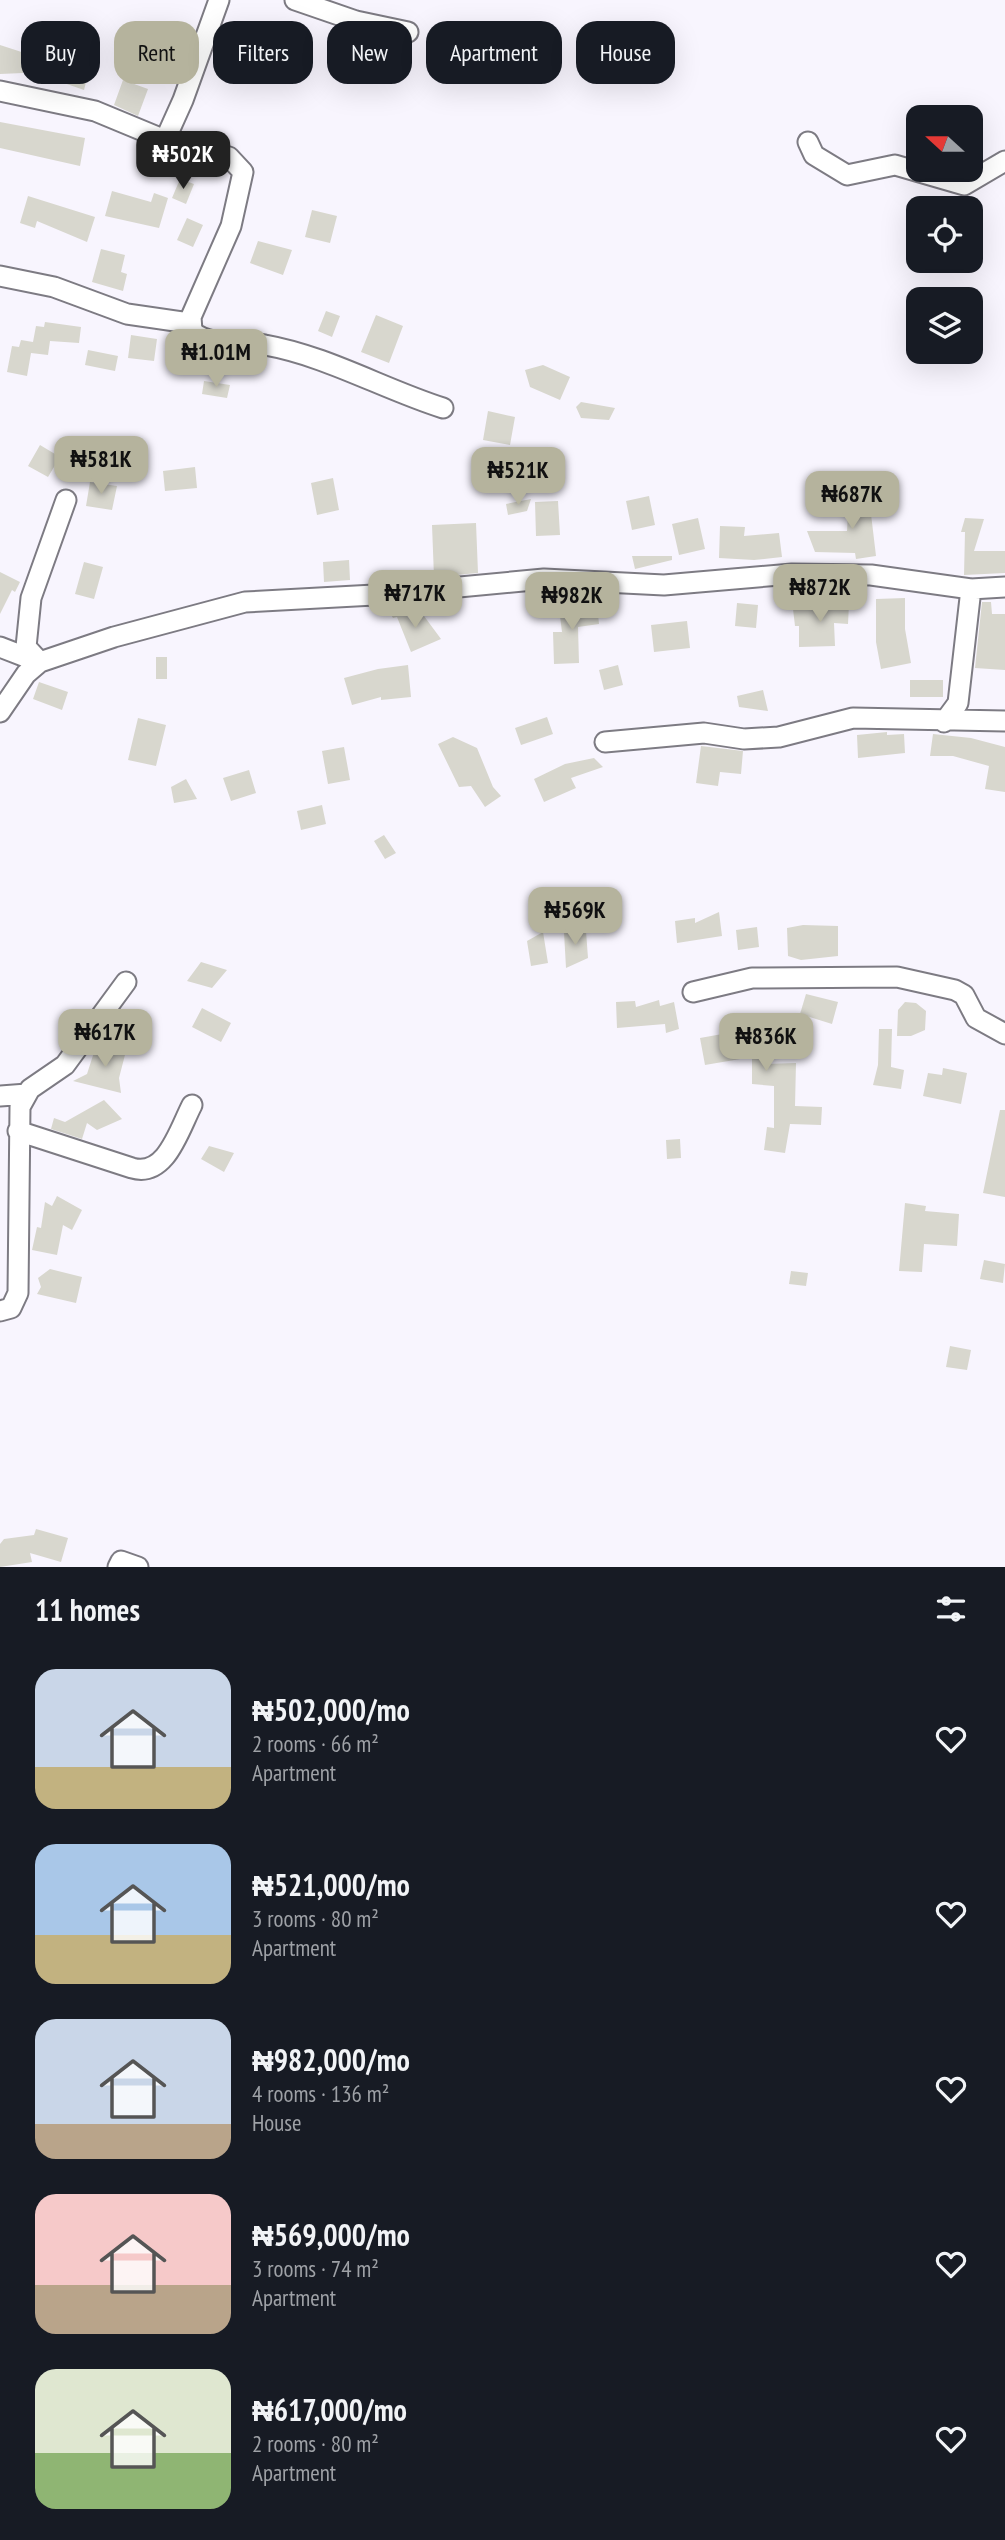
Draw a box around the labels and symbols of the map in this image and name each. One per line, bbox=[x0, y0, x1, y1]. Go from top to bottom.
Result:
north arrow bbox=[906, 105, 984, 182]
pin: ₦502K bbox=[134, 132, 232, 191]
pin: ₦1.01M bbox=[159, 330, 273, 389]
pin: ₦581K bbox=[52, 436, 150, 496]
pin: ₦521K bbox=[469, 448, 567, 507]
pin: ₦687K bbox=[803, 472, 901, 531]
pin: ₦872K bbox=[771, 564, 869, 624]
pin: ₦717K bbox=[366, 570, 464, 630]
pin: ₦982K bbox=[523, 572, 621, 632]
pin: ₦569K bbox=[526, 888, 624, 947]
pin: ₦617K bbox=[56, 1010, 154, 1069]
pin: ₦836K bbox=[717, 1014, 815, 1073]

